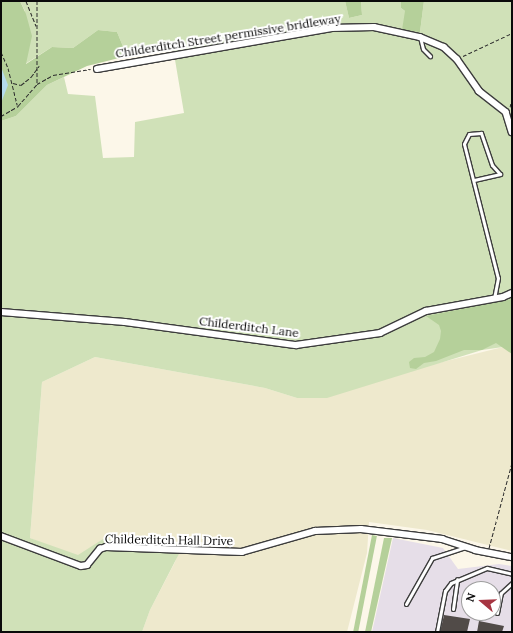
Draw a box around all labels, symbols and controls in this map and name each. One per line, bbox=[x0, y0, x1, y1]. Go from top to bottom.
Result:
street label: Childerditch Street permissive bridleway bbox=[114, 11, 342, 61]
street label: Childerditch Lane bbox=[198, 314, 300, 340]
street label: Childerditch Hall Drive bbox=[105, 532, 233, 548]
north arrow bbox=[461, 581, 501, 621]
text: N bbox=[463, 591, 479, 604]

